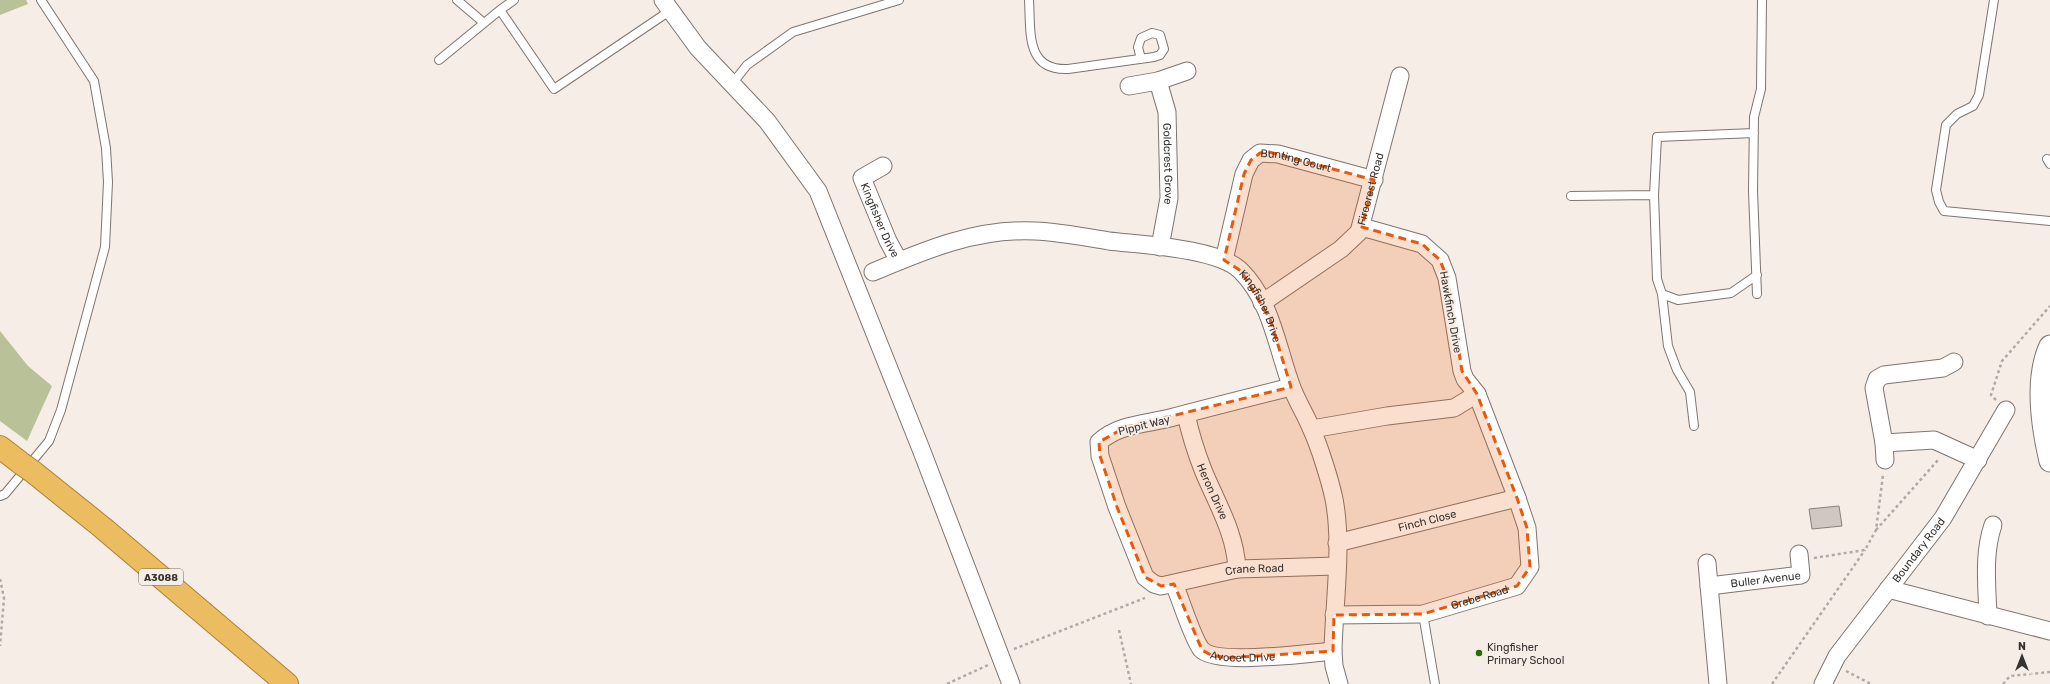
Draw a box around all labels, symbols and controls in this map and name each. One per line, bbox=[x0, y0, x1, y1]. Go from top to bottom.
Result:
street label: Goldcrest Grove bbox=[1160, 123, 1175, 206]
street label: Bunting Court bbox=[1260, 147, 1333, 175]
street label: Firecrest Road bbox=[1355, 151, 1387, 227]
street label: Kingfisher Drive bbox=[858, 181, 902, 260]
street label: Kingfisher Drive bbox=[1236, 267, 1283, 344]
street label: Hawkfinch Drive bbox=[1437, 270, 1464, 354]
street label: Pippit Way bbox=[1117, 413, 1171, 438]
street label: Heron Drive bbox=[1194, 462, 1230, 522]
street label: Finch Close bbox=[1397, 507, 1458, 534]
street label: Boundary Road bbox=[1890, 515, 1948, 585]
street label: Crane Road bbox=[1224, 562, 1284, 578]
road number: A3088 bbox=[139, 569, 183, 585]
street label: Buller Avenue bbox=[1730, 569, 1801, 590]
street label: Grebe Road bbox=[1449, 583, 1510, 612]
north arrow bbox=[2002, 636, 2042, 676]
text: N bbox=[2018, 640, 2026, 653]
place label: Kingfisher Primary School bbox=[1487, 641, 1564, 667]
marker: Kingfisher Primary School bbox=[1474, 648, 1484, 658]
street label: Avocet Drive bbox=[1209, 649, 1276, 665]

